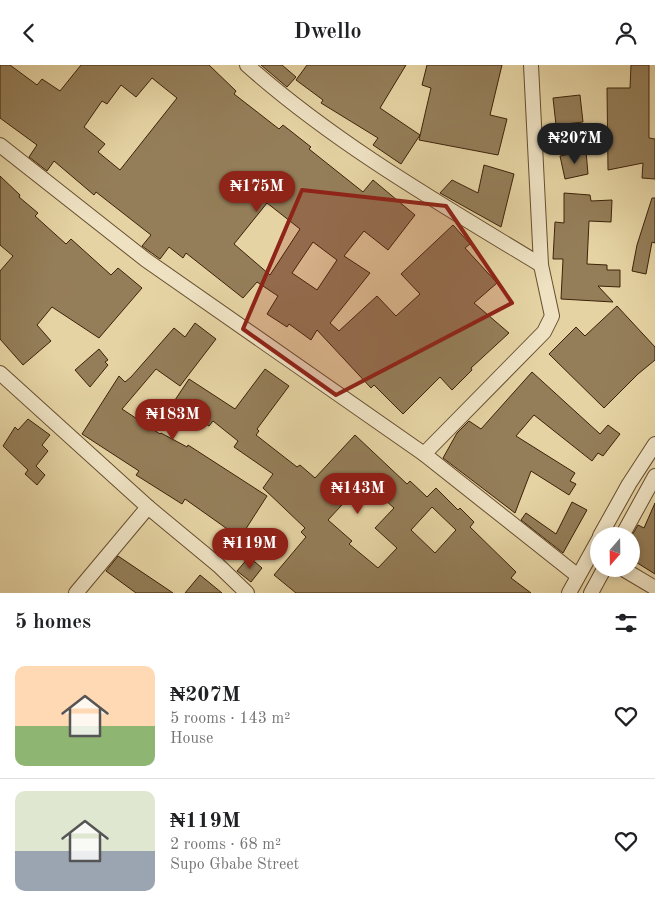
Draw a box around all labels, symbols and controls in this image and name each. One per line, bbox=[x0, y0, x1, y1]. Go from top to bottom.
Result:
icon: back bbox=[15, 19, 43, 47]
icon: person bbox=[612, 19, 640, 47]
text: Dwello bbox=[293, 21, 362, 43]
pin: ₦207M bbox=[540, 123, 610, 165]
text: ₦207M bbox=[548, 131, 602, 147]
pin: ₦175M bbox=[222, 171, 292, 213]
text: ₦175M bbox=[230, 179, 284, 195]
pin: ₦183M bbox=[138, 399, 208, 441]
text: ₦183M bbox=[146, 407, 200, 423]
pin: ₦143M bbox=[323, 473, 393, 515]
text: ₦143M bbox=[331, 481, 385, 497]
pin: ₦119M bbox=[215, 527, 285, 570]
north arrow bbox=[590, 527, 640, 577]
map controls bbox=[590, 527, 640, 577]
text: ₦119M bbox=[223, 536, 277, 552]
icon: filters bbox=[612, 609, 640, 637]
text: 5 homes bbox=[15, 612, 91, 633]
text: ₦207M bbox=[170, 685, 240, 706]
icon: home bbox=[55, 686, 115, 746]
icon: heart bbox=[612, 702, 640, 730]
text: 5 rooms · 143 m² bbox=[170, 711, 290, 727]
text: House bbox=[170, 731, 213, 747]
icon: home bbox=[55, 811, 115, 871]
text: ₦119M bbox=[170, 811, 240, 832]
icon: heart bbox=[612, 827, 640, 855]
text: 2 rooms · 68 m² bbox=[170, 837, 281, 853]
text: Supo Gbabe Street bbox=[170, 857, 299, 873]

